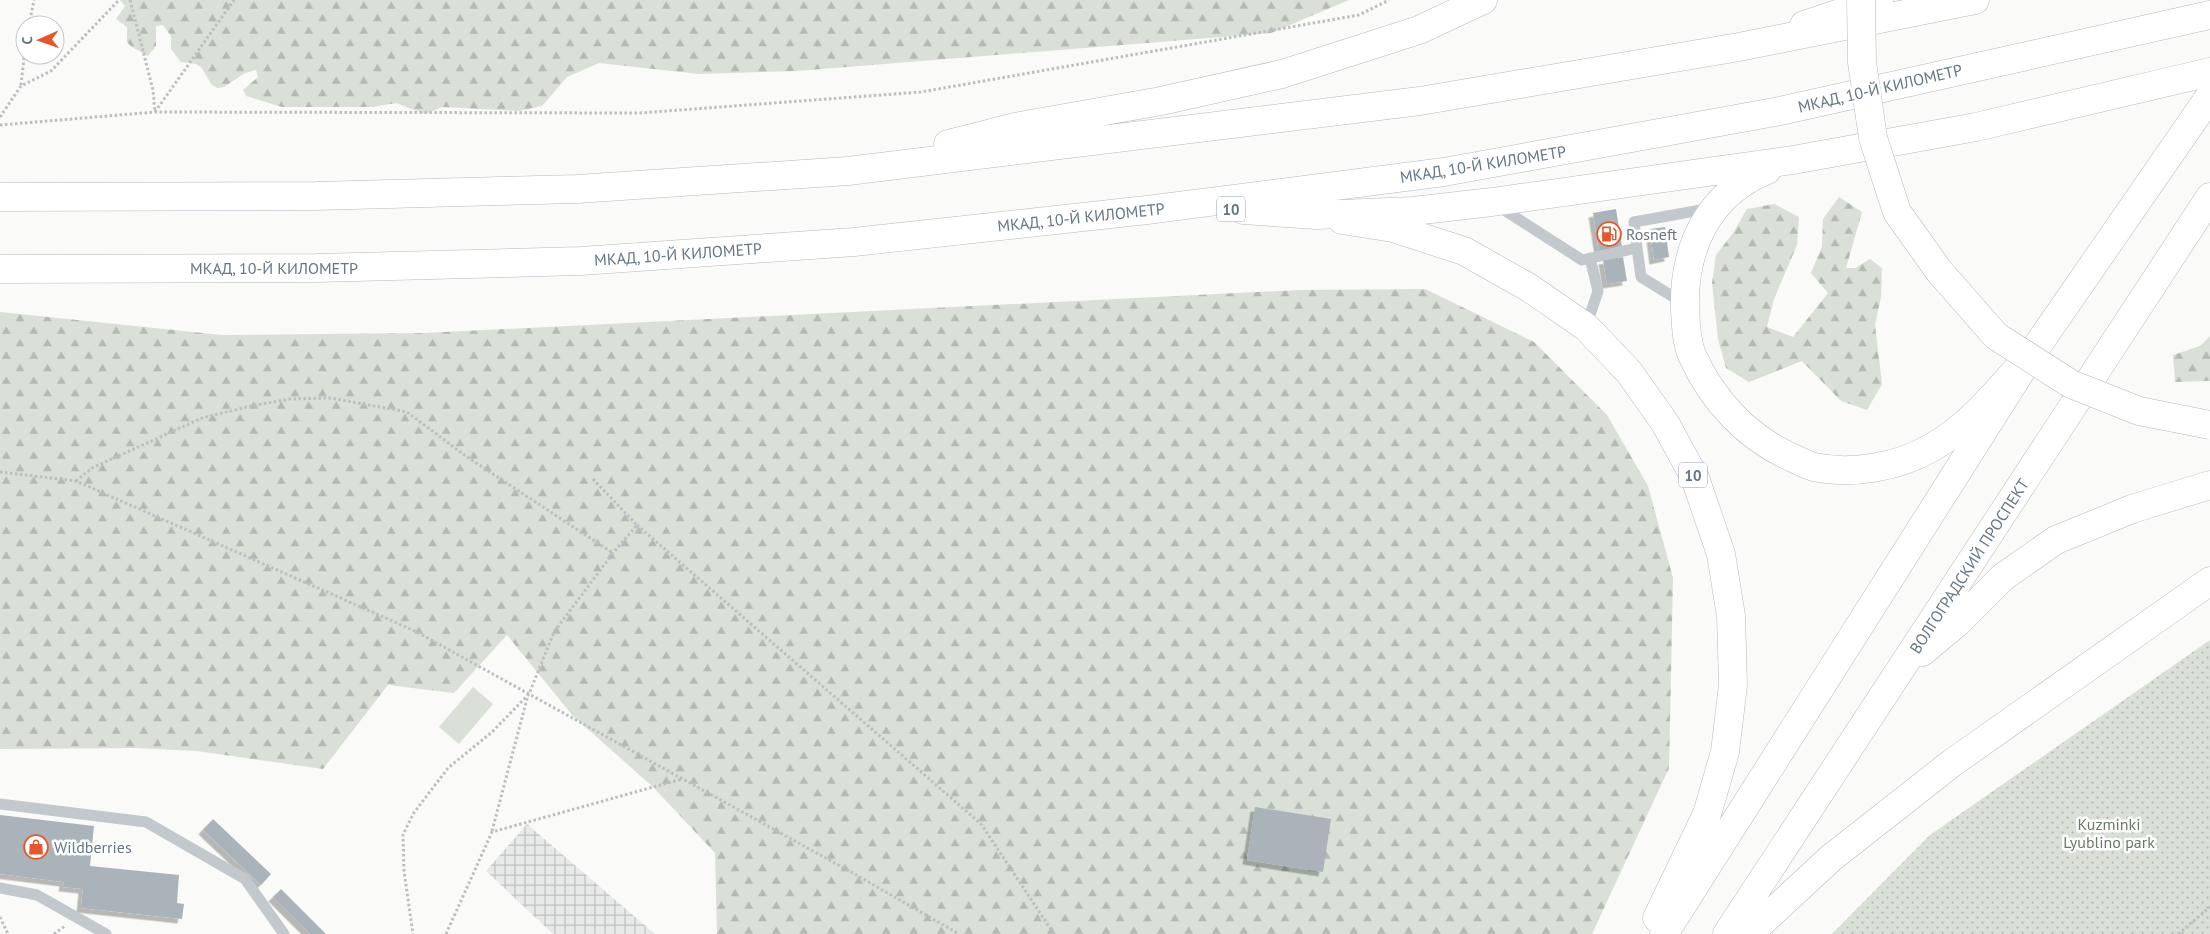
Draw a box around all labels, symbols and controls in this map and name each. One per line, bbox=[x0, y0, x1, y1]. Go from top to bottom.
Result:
north arrow bbox=[15, 15, 65, 65]
text: С bbox=[18, 36, 36, 45]
street label: МКАД, 10-Й КИЛОМЕТР bbox=[1796, 59, 1964, 117]
street label: МКАД, 10-Й КИЛОМЕТР bbox=[1398, 141, 1568, 187]
road number: 10 bbox=[1217, 196, 1245, 222]
street label: МКАД, 10-Й КИЛОМЕТР bbox=[996, 198, 1166, 236]
fuel station icon: Rosneft bbox=[1596, 221, 1622, 247]
place label: Rosneft bbox=[1626, 224, 1678, 244]
street label: МКАД, 10-Й КИЛОМЕТР bbox=[593, 238, 763, 270]
street label: МКАД, 10-Й КИЛОМЕТР bbox=[190, 258, 358, 278]
road number: 10 bbox=[1679, 462, 1707, 488]
street label: ВОЛГОГРАДСКИЙ ПРОСПЕКТ bbox=[1905, 475, 2033, 657]
park label: Kuzminki Lyublino park bbox=[2063, 814, 2155, 852]
shop icon: Wildberries bbox=[23, 834, 49, 860]
place label: Wildberries bbox=[54, 837, 132, 857]

